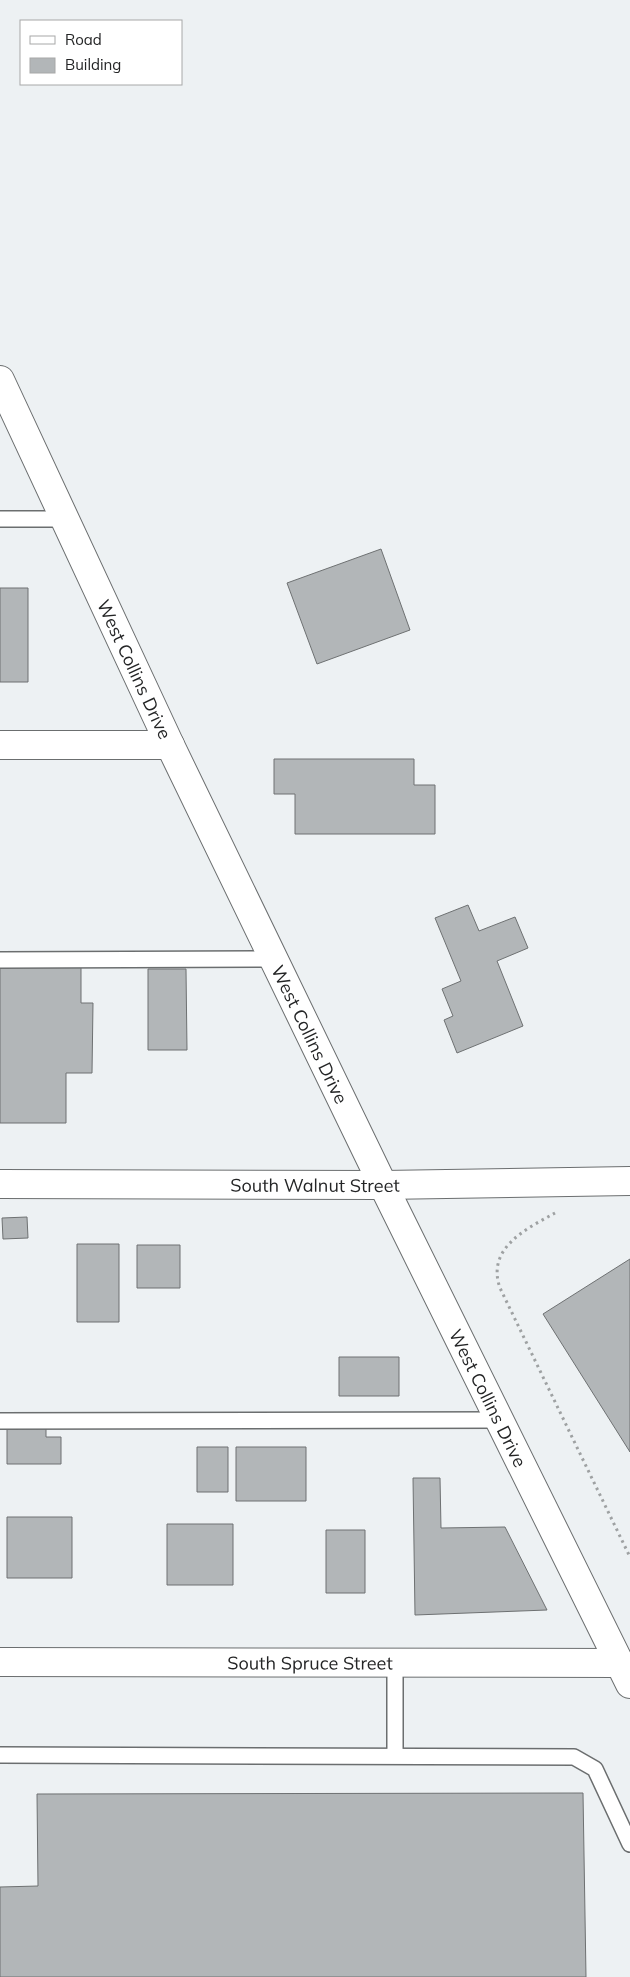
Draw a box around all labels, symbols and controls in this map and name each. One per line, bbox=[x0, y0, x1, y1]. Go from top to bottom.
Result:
legend bbox=[20, 20, 182, 85]
text: Road bbox=[65, 30, 102, 49]
text: Building bbox=[65, 55, 121, 74]
street label: West Collins Drive bbox=[92, 596, 177, 743]
street label: West Collins Drive bbox=[267, 961, 353, 1107]
street label: South Walnut Street bbox=[230, 1173, 400, 1197]
street label: West Collins Drive bbox=[445, 1325, 532, 1471]
street label: South Spruce Street bbox=[227, 1651, 393, 1674]

